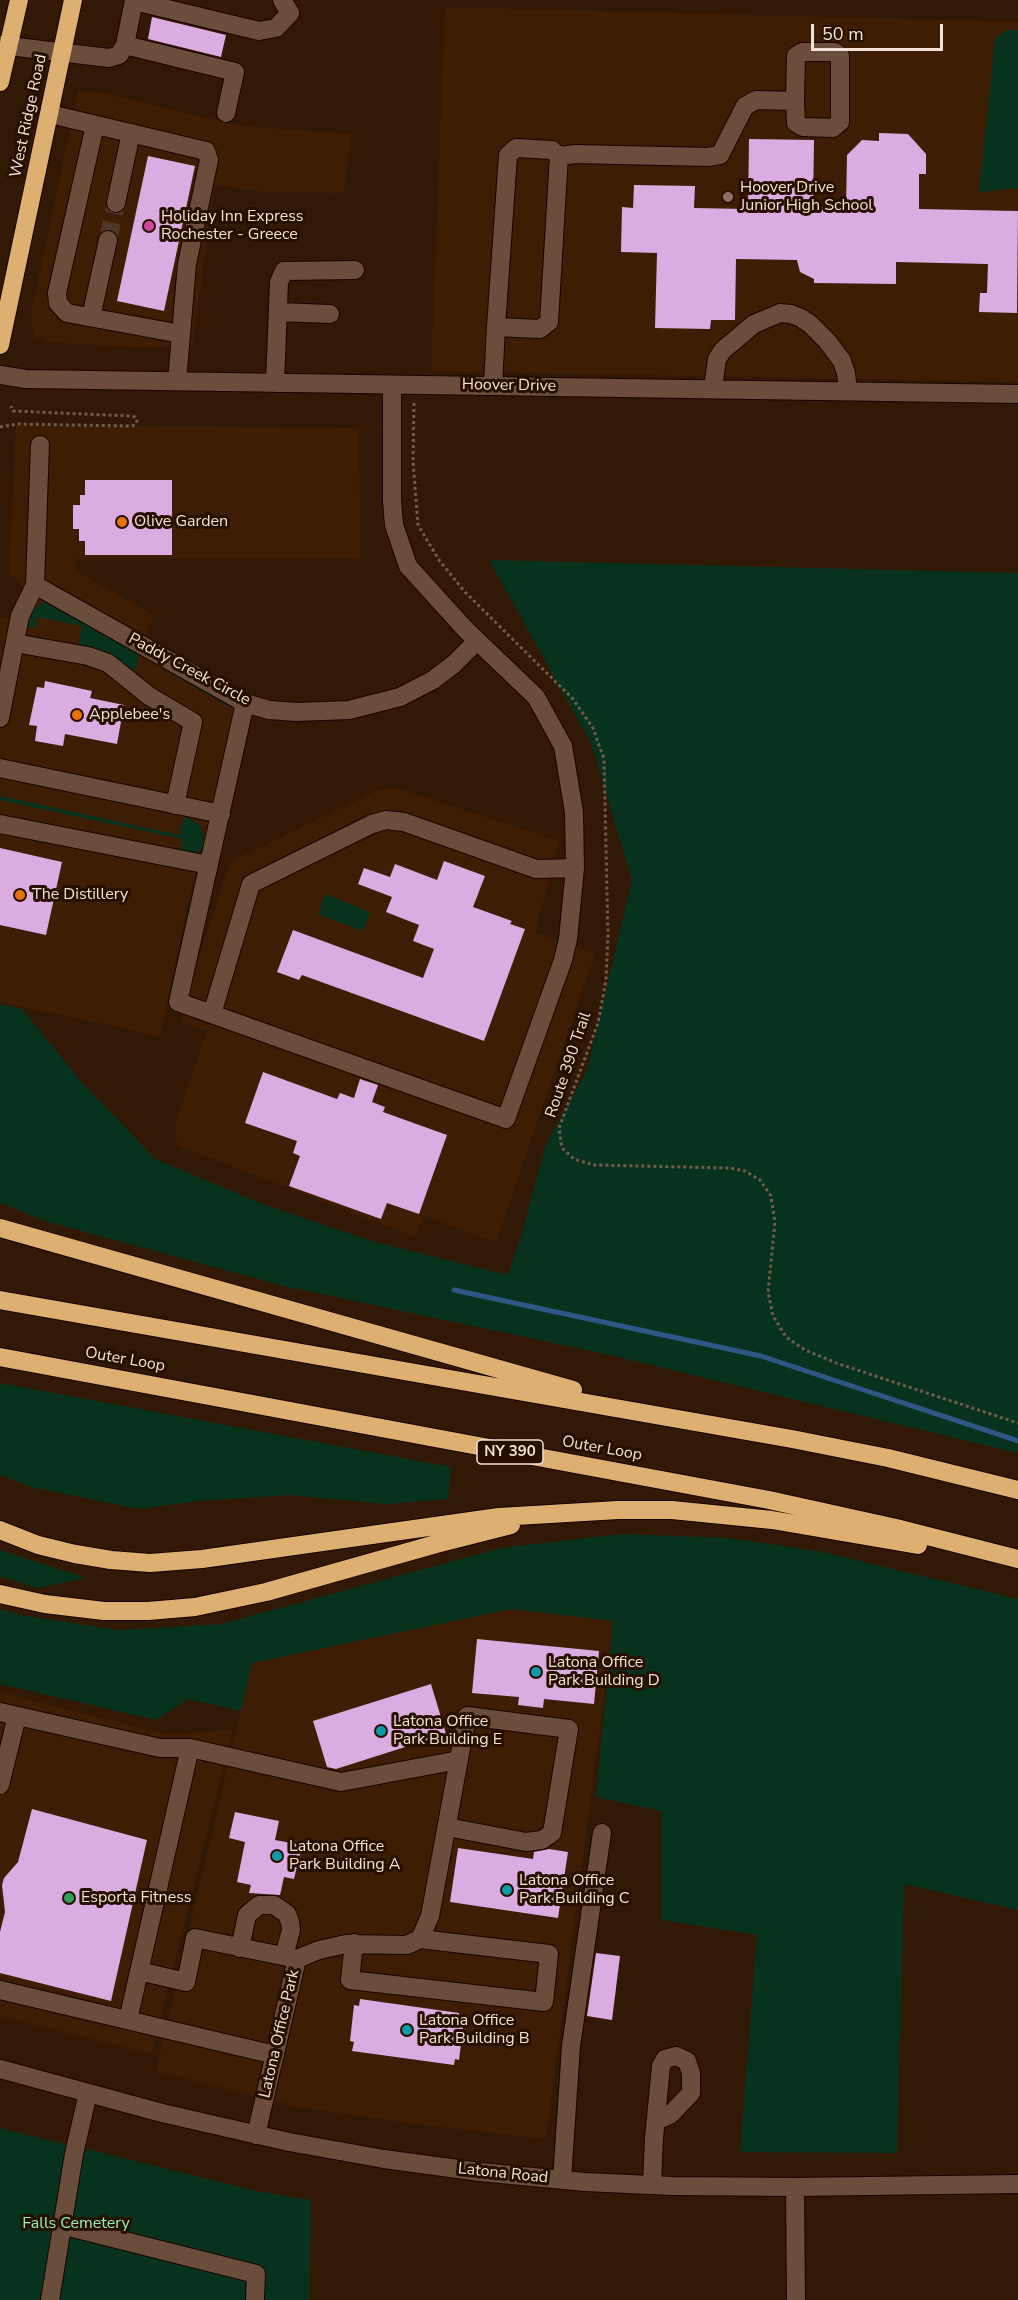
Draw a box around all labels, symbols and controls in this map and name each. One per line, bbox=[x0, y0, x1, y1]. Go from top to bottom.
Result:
scale bar bbox=[814, 12, 946, 50]
text: 50 m bbox=[822, 22, 864, 46]
street label: West Ridge Road bbox=[7, 53, 51, 179]
place label: Hoover Drive Junior High School bbox=[740, 178, 873, 216]
marker: Hoover Drive Junior High School bbox=[721, 190, 735, 204]
place label: Holiday Inn Express Rochester - Greece bbox=[161, 207, 304, 245]
marker: Holiday Inn Express Rochester - Greece bbox=[142, 219, 156, 233]
street label: Hoover Drive bbox=[462, 376, 556, 396]
place label: Olive Garden bbox=[134, 512, 228, 532]
marker: Olive Garden bbox=[115, 515, 129, 529]
street label: Paddy Creek Circle bbox=[125, 630, 253, 710]
place label: Applebee's bbox=[89, 705, 170, 725]
marker: Applebee's bbox=[70, 708, 84, 722]
place label: The Distillery bbox=[32, 885, 128, 905]
marker: The Distillery bbox=[13, 888, 27, 902]
street label: Route 390 Trail bbox=[542, 1010, 596, 1120]
street label: Outer Loop bbox=[84, 1344, 166, 1376]
street label: Outer Loop bbox=[561, 1433, 643, 1465]
road number: NY 390 bbox=[477, 1440, 543, 1464]
place label: Latona Office Park Building D bbox=[548, 1653, 660, 1691]
marker: Latona Office Park Building D bbox=[529, 1665, 543, 1679]
place label: Latona Office Park Building E bbox=[393, 1712, 502, 1750]
marker: Latona Office Park Building E bbox=[374, 1724, 388, 1738]
place label: Latona Office Park Building A bbox=[289, 1837, 401, 1875]
marker: Latona Office Park Building A bbox=[270, 1849, 284, 1863]
place label: Latona Office Park Building C bbox=[519, 1871, 630, 1909]
marker: Latona Office Park Building C bbox=[500, 1883, 514, 1897]
place label: Esporta Fitness bbox=[81, 1888, 192, 1908]
marker: Esporta Fitness bbox=[62, 1891, 76, 1905]
street label: Latona Office Park bbox=[256, 1968, 304, 2100]
place label: Latona Office Park Building B bbox=[419, 2011, 530, 2049]
marker: Latona Office Park Building B bbox=[400, 2023, 414, 2037]
street label: Latona Road bbox=[457, 2160, 549, 2188]
park label: Falls Cemetery bbox=[22, 2214, 130, 2234]

